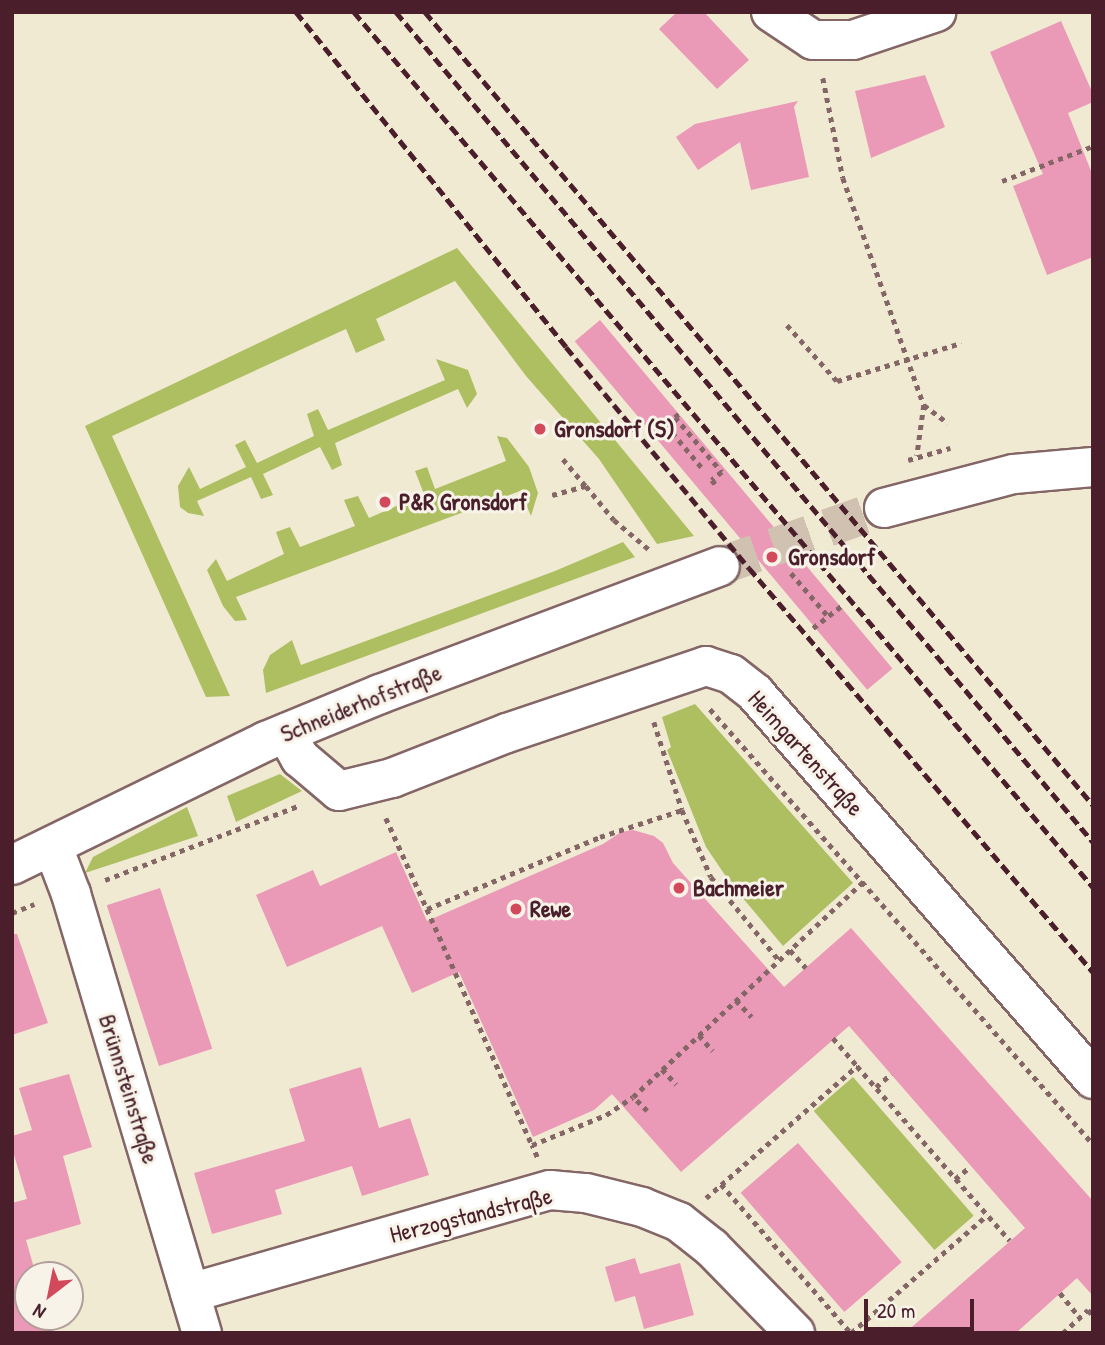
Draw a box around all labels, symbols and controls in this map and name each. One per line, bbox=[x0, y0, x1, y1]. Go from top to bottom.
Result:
place label: Gronsdorf (S) bbox=[554, 415, 675, 443]
marker: Gronsdorf (S) bbox=[532, 421, 548, 437]
place label: P&R Gronsdorf bbox=[399, 488, 527, 516]
marker: P&R Gronsdorf bbox=[377, 494, 393, 510]
place label: Gronsdorf bbox=[788, 543, 875, 571]
marker: Gronsdorf bbox=[762, 547, 782, 567]
street label: Schneiderhofstraße bbox=[276, 658, 446, 748]
street label: Heimgartenstraße bbox=[742, 684, 870, 822]
place label: Bachmeier bbox=[693, 874, 784, 902]
marker: Bachmeier bbox=[671, 880, 687, 896]
place label: Rewe bbox=[530, 895, 571, 923]
marker: Rewe bbox=[508, 901, 524, 917]
street label: Brünnsteinstraße bbox=[93, 1011, 165, 1167]
street label: Herzogstandstraße bbox=[387, 1181, 555, 1249]
north arrow bbox=[14, 1261, 84, 1331]
scale bar bbox=[867, 1286, 977, 1330]
text: 20 m bbox=[877, 1296, 915, 1325]
text: N bbox=[28, 1298, 50, 1326]

